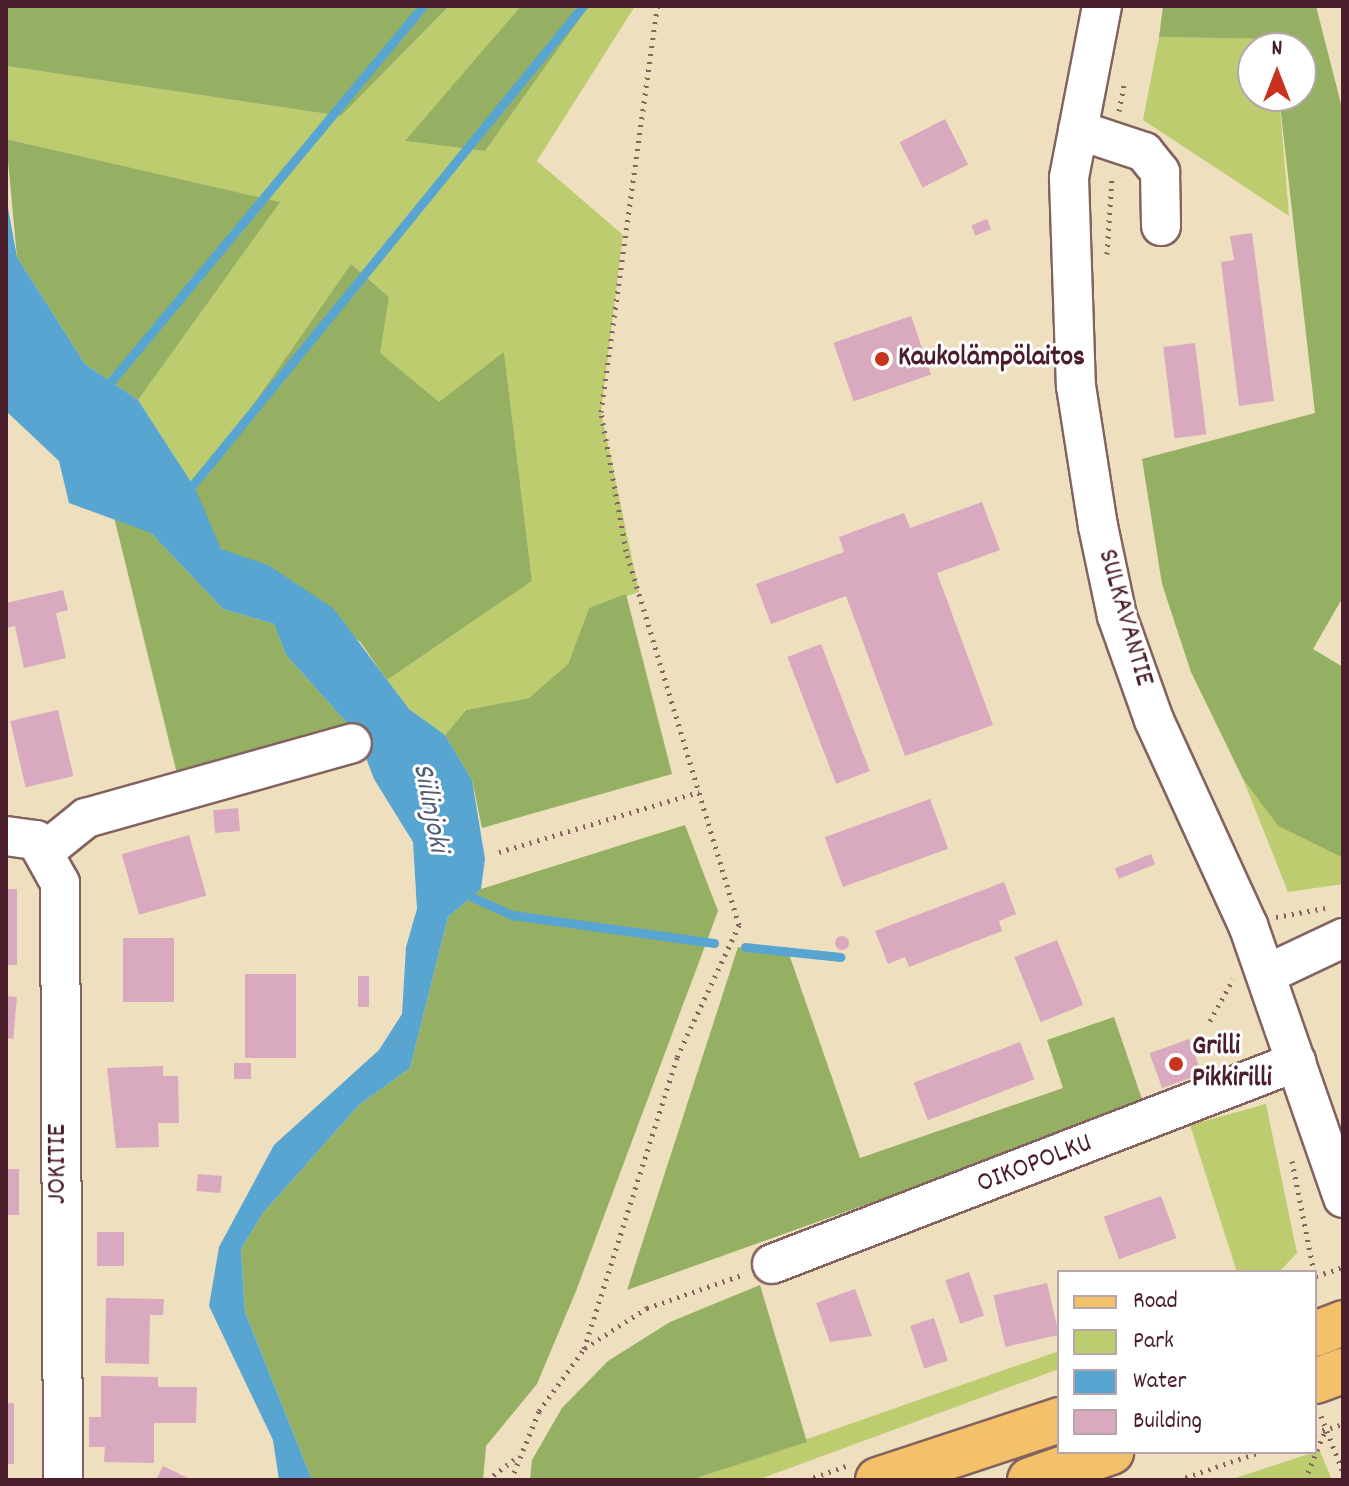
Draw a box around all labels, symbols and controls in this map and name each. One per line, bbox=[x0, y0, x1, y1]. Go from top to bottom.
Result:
north arrow bbox=[1237, 32, 1317, 112]
text: N bbox=[1272, 34, 1282, 65]
place label: Kaukolämpölaitos bbox=[898, 342, 1085, 376]
marker: Kaukolämpölaitos bbox=[873, 350, 891, 368]
street label: SULKAVANTIE bbox=[1088, 546, 1160, 690]
water label: Siilinjoki bbox=[402, 761, 454, 855]
place label: Grilli Pikkirilli bbox=[1192, 1031, 1272, 1097]
marker: Grilli Pikkirilli bbox=[1167, 1055, 1185, 1073]
street label: JOKITIE bbox=[42, 1124, 76, 1204]
street label: OIKOPOLKU bbox=[973, 1128, 1097, 1202]
legend bbox=[1057, 1270, 1317, 1454]
text: Road bbox=[1133, 1285, 1178, 1319]
text: Park bbox=[1133, 1325, 1174, 1359]
text: Water bbox=[1133, 1365, 1186, 1399]
text: Building bbox=[1133, 1405, 1202, 1439]

